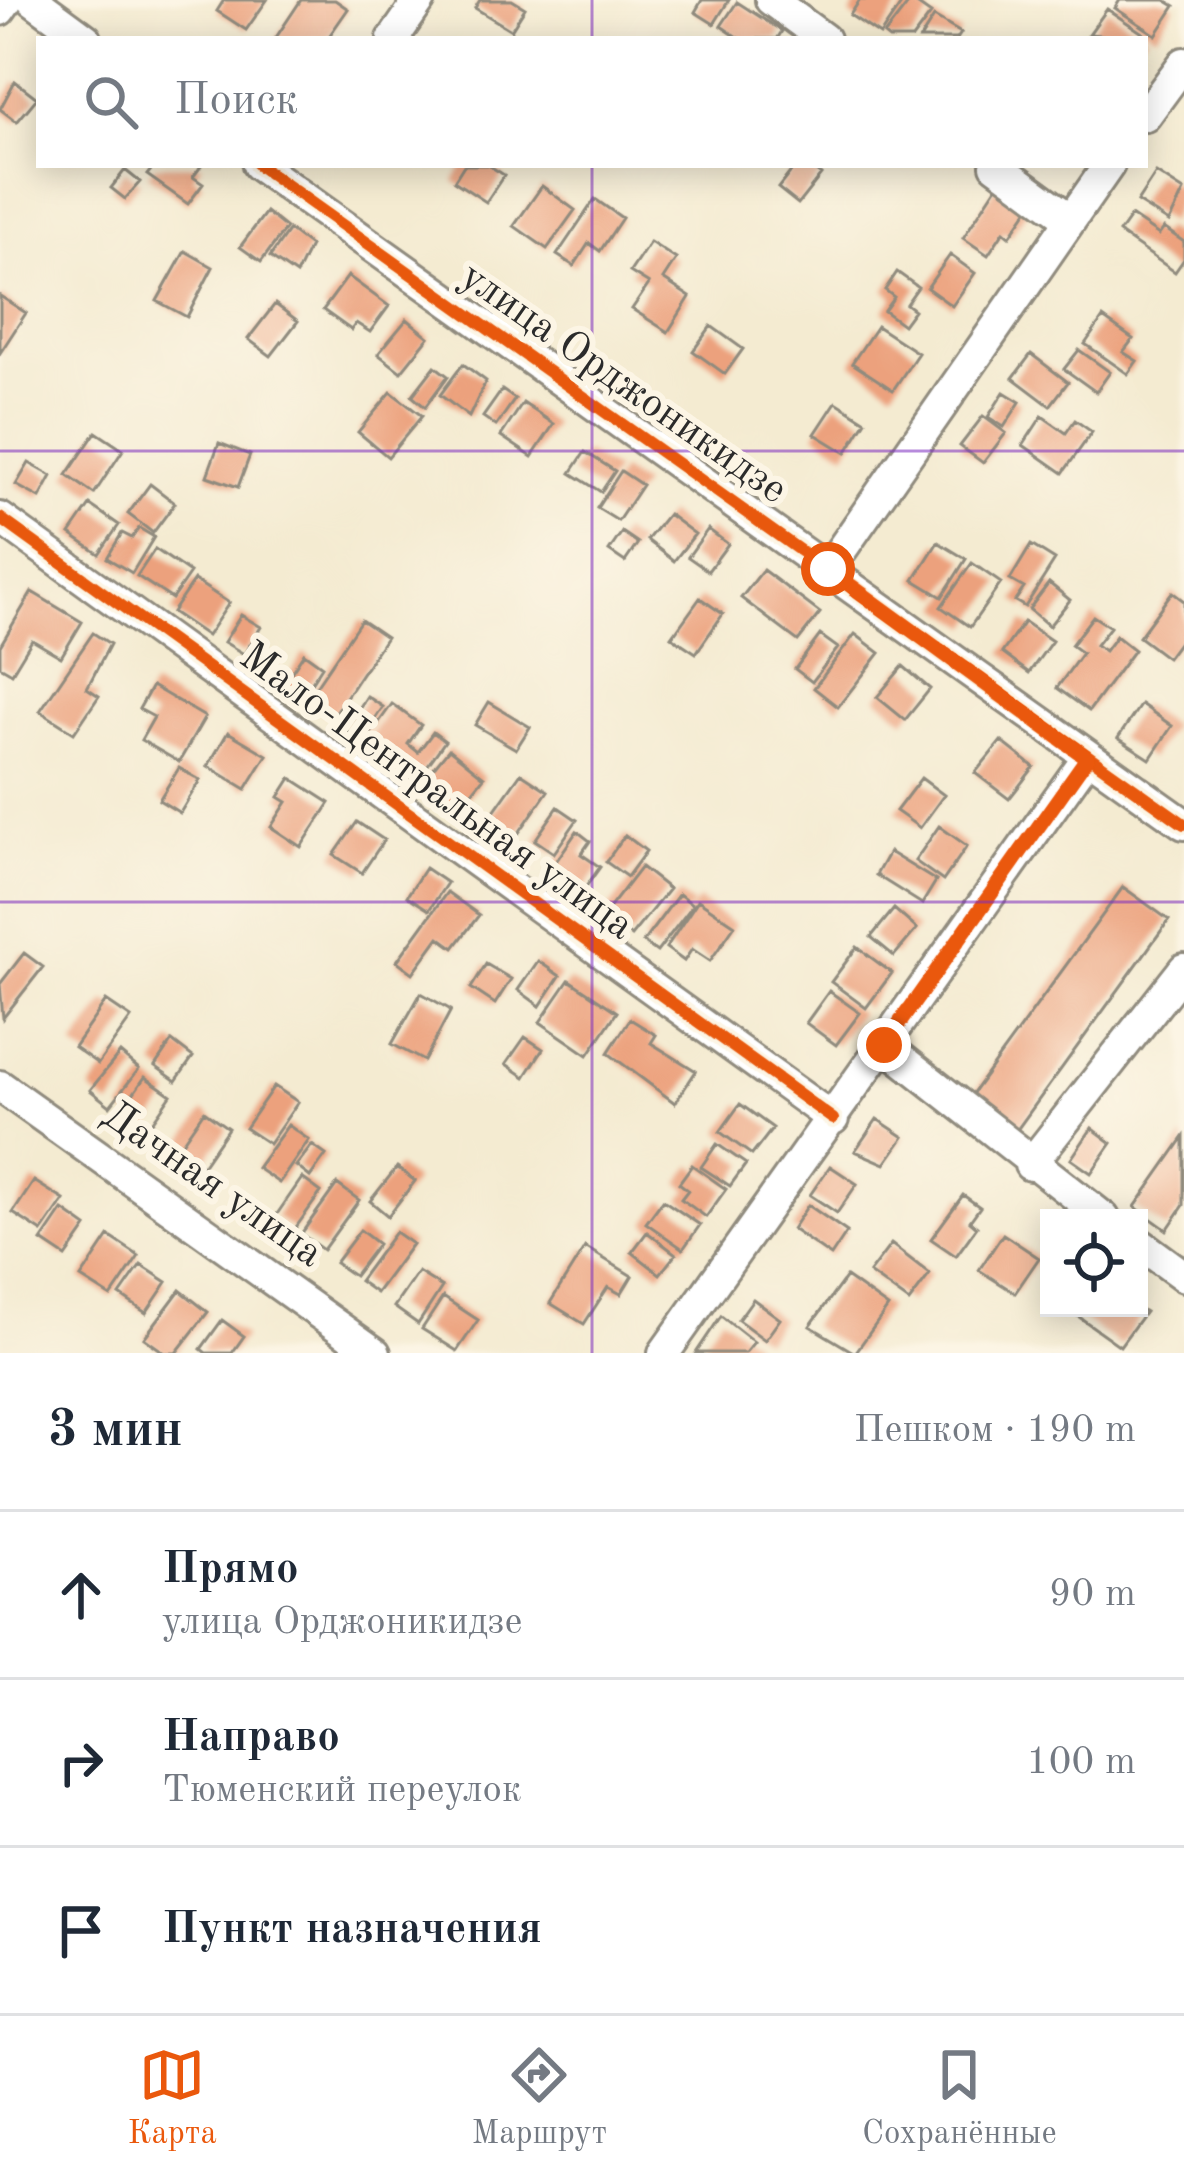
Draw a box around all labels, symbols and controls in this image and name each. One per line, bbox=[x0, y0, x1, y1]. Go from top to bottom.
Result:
search box bbox=[36, 36, 1148, 168]
icon: search bbox=[78, 69, 144, 135]
text: Поиск bbox=[174, 79, 298, 124]
street label: улица Орджоникидзе bbox=[452, 255, 794, 513]
route start bbox=[801, 542, 855, 596]
street label: Мало-Центральная улица bbox=[231, 635, 641, 949]
route end bbox=[857, 1018, 911, 1072]
street label: Дачная улица bbox=[94, 1094, 330, 1276]
map controls bbox=[1040, 1209, 1148, 1317]
button: locate bbox=[1040, 1209, 1148, 1317]
text: 3 мин bbox=[48, 1406, 183, 1457]
text: Пешком · 190 m bbox=[854, 1411, 1136, 1450]
text: Прямо bbox=[162, 1548, 299, 1593]
icon: ahead bbox=[48, 1562, 114, 1628]
text: 90 m bbox=[1049, 1575, 1136, 1614]
text: улица Орджоникидзе bbox=[162, 1603, 522, 1642]
text: Направо bbox=[162, 1716, 340, 1761]
icon: right bbox=[48, 1730, 114, 1796]
text: 100 m bbox=[1026, 1743, 1136, 1782]
text: Тюменский переулок bbox=[162, 1771, 522, 1810]
icon: arrive bbox=[48, 1898, 114, 1964]
text: Пункт назначения bbox=[162, 1908, 542, 1953]
tab: Карта bbox=[127, 2042, 217, 2155]
tab: Маршрут bbox=[472, 2042, 607, 2155]
tab: Сохранённые bbox=[862, 2042, 1057, 2155]

